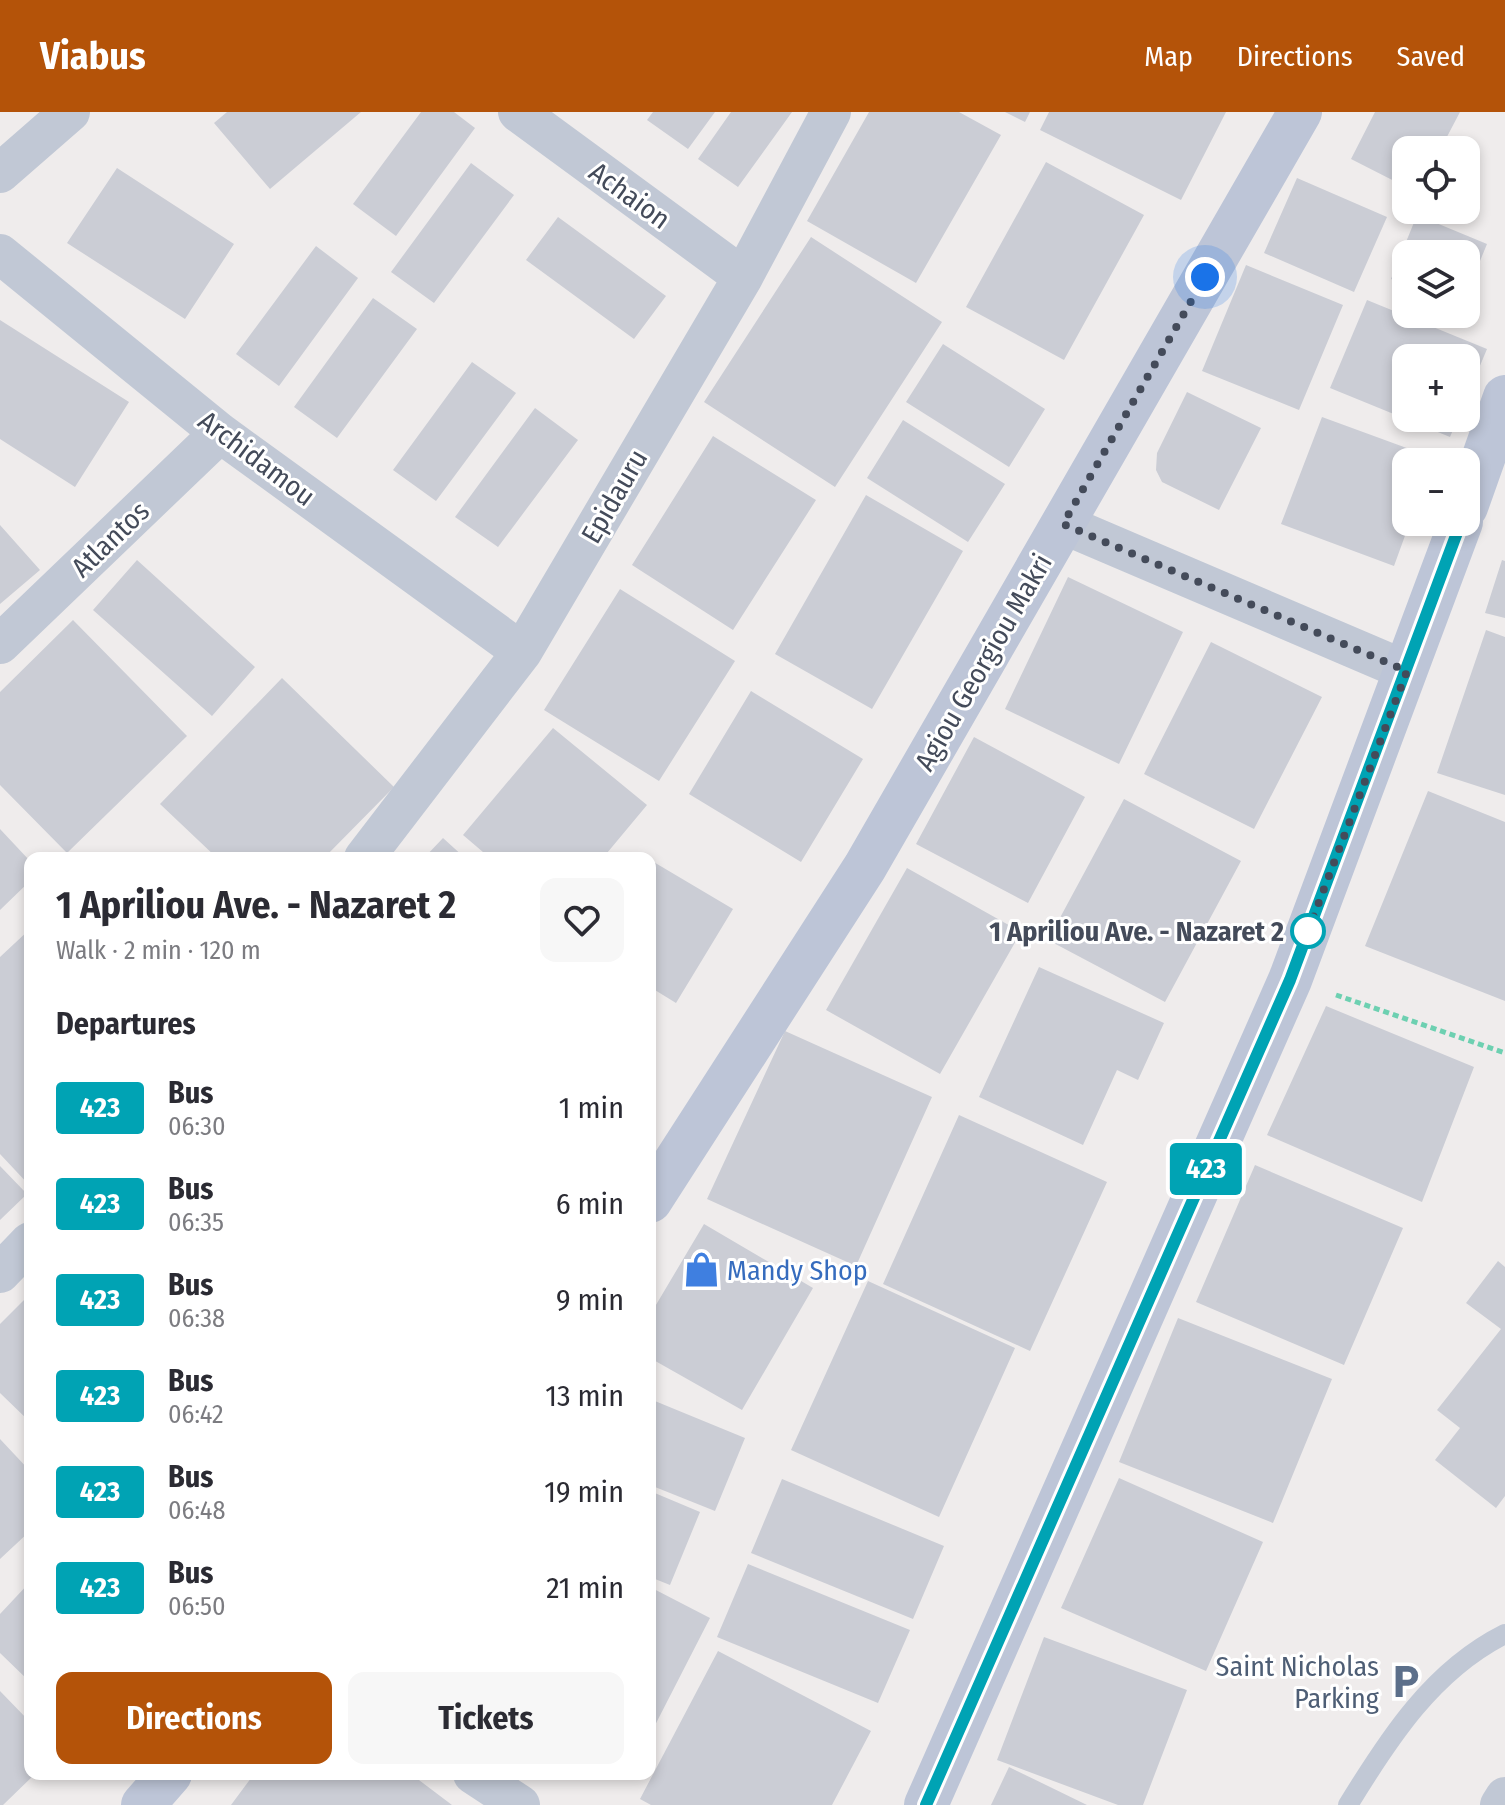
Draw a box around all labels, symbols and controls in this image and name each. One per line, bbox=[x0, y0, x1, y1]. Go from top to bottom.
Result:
text: Viabus bbox=[40, 33, 146, 79]
text: Map bbox=[1144, 40, 1193, 73]
text: Directions bbox=[1237, 40, 1353, 73]
text: Saved bbox=[1397, 40, 1465, 73]
map controls bbox=[1392, 136, 1480, 536]
button: locate bbox=[1392, 136, 1480, 224]
street label: Achaion bbox=[583, 155, 677, 236]
button: layers bbox=[1392, 240, 1480, 328]
your location bbox=[1185, 257, 1225, 297]
button: + bbox=[1392, 344, 1480, 432]
street label: Archidamou bbox=[192, 404, 321, 513]
street label: Epidauru bbox=[574, 444, 654, 549]
button: − bbox=[1392, 448, 1480, 536]
street label: Atlantos bbox=[65, 495, 156, 584]
street label: Agiou Georgiou Makri bbox=[908, 548, 1059, 776]
button: heart bbox=[540, 878, 624, 962]
text: 1 Apriliou Ave. - Nazaret 2 bbox=[56, 882, 456, 928]
marker: 1 Apriliou Ave. - Nazaret 2 bbox=[1291, 914, 1325, 948]
place label: 1 Apriliou Ave. - Nazaret 2 bbox=[989, 915, 1284, 948]
text: Walk · 2 min · 120 m bbox=[56, 935, 261, 966]
text: Departures bbox=[56, 1006, 196, 1042]
text: Bus bbox=[168, 1075, 213, 1111]
text: 1 min bbox=[559, 1090, 624, 1126]
text: 423 bbox=[80, 1091, 120, 1124]
text: 06:30 bbox=[168, 1111, 225, 1142]
line badge: 423 bbox=[1160, 1143, 1252, 1195]
text: 423 bbox=[1186, 1152, 1226, 1185]
text: Bus bbox=[168, 1171, 213, 1207]
text: 6 min bbox=[556, 1186, 624, 1222]
text: 423 bbox=[80, 1187, 120, 1220]
text: 06:35 bbox=[168, 1207, 224, 1238]
shop icon: Mandy Shop bbox=[682, 1251, 720, 1289]
place label: Mandy Shop bbox=[727, 1254, 868, 1287]
text: Bus bbox=[168, 1267, 213, 1303]
text: 9 min bbox=[556, 1282, 624, 1318]
text: 423 bbox=[80, 1283, 120, 1316]
text: 06:38 bbox=[168, 1303, 225, 1334]
text: Bus bbox=[168, 1363, 213, 1399]
text: 13 min bbox=[545, 1378, 624, 1414]
text: 423 bbox=[80, 1379, 120, 1412]
text: 06:42 bbox=[168, 1399, 224, 1430]
text: Bus bbox=[168, 1459, 213, 1495]
text: 19 min bbox=[544, 1474, 624, 1510]
text: 423 bbox=[80, 1475, 120, 1508]
text: 06:48 bbox=[168, 1495, 225, 1526]
text: Bus bbox=[168, 1555, 213, 1591]
text: 21 min bbox=[546, 1570, 624, 1606]
text: 423 bbox=[80, 1571, 120, 1604]
text: 06:50 bbox=[168, 1591, 226, 1622]
place label: Saint Nicholas Parking bbox=[1216, 1650, 1380, 1715]
parking icon: Saint Nicholas Parking bbox=[1386, 1663, 1424, 1701]
button: Directions bbox=[56, 1672, 332, 1764]
button: Tickets bbox=[348, 1672, 624, 1764]

